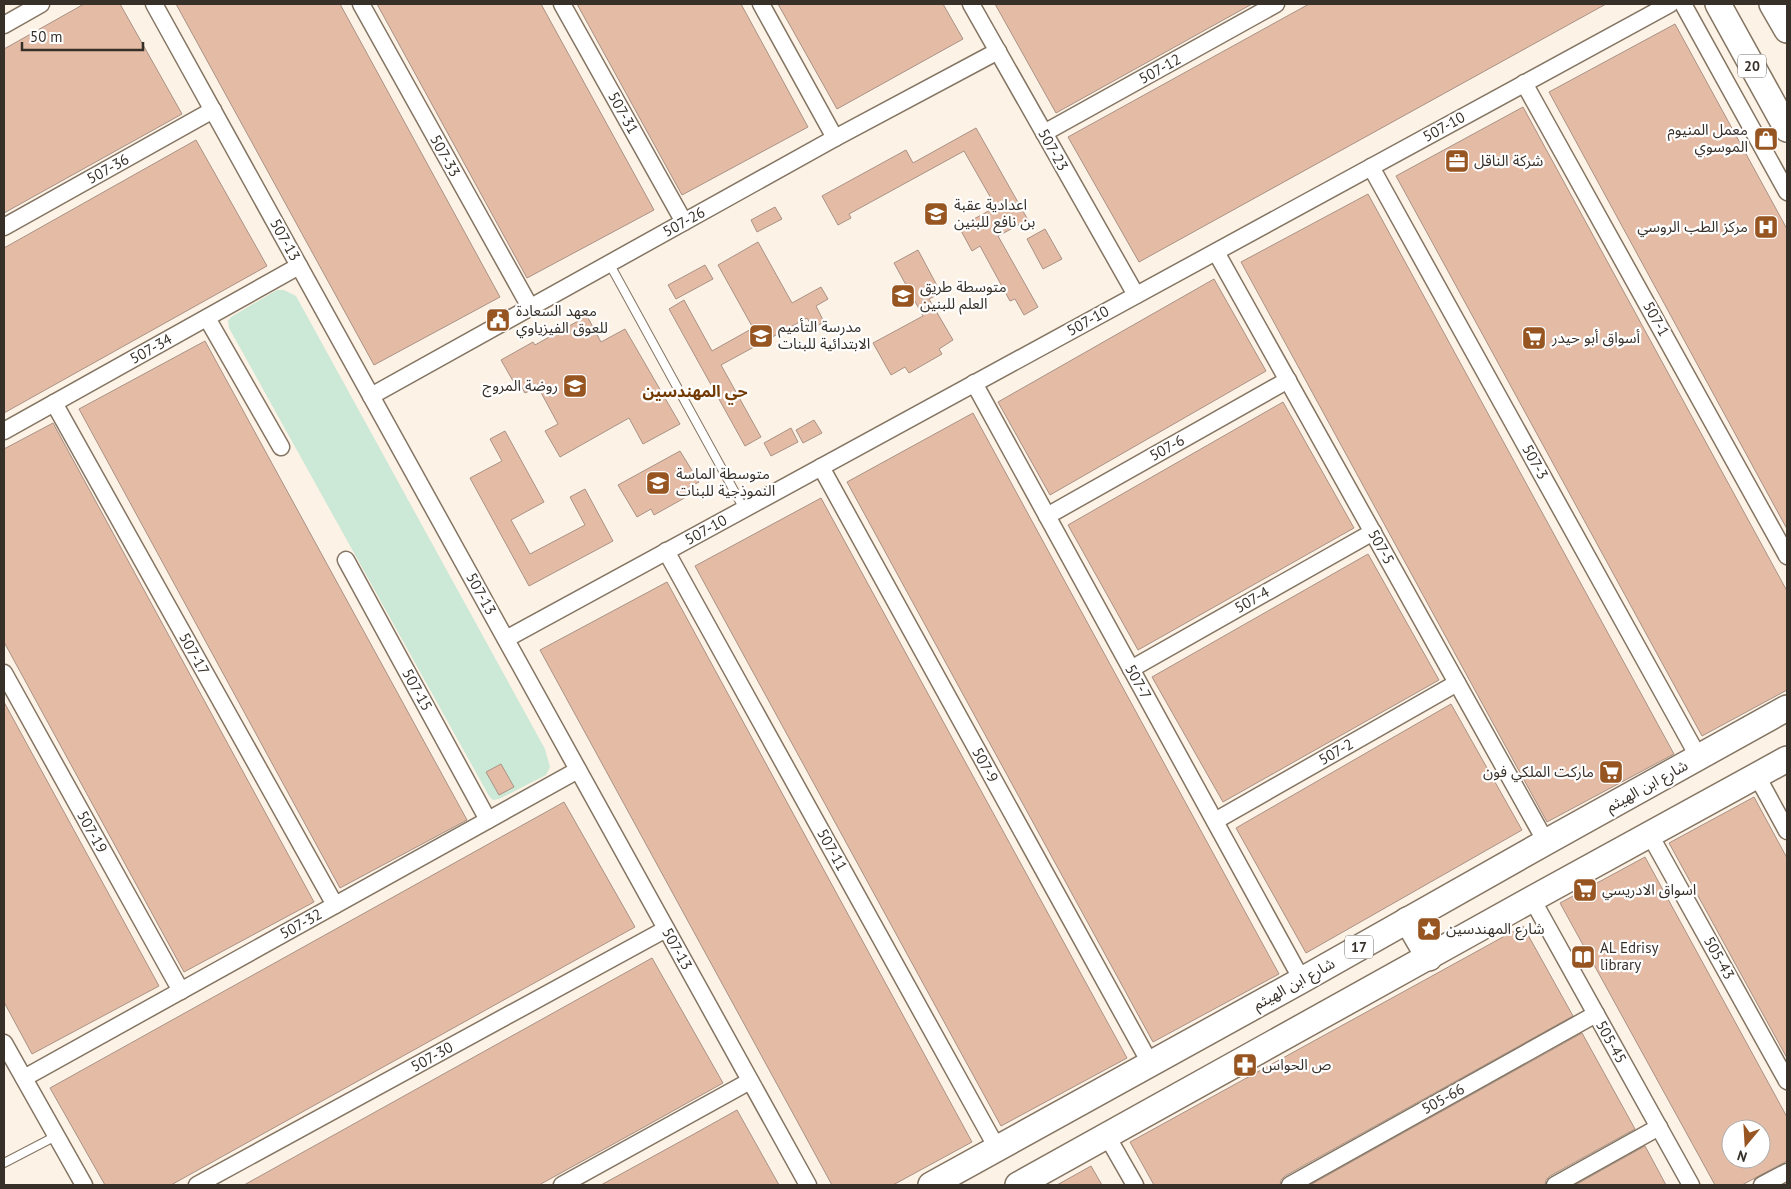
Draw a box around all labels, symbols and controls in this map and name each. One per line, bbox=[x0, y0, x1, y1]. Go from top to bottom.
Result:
scale bar bbox=[22, 20, 144, 52]
text: 50 m bbox=[30, 27, 63, 46]
street label: 507-12 bbox=[1135, 49, 1184, 88]
road number: 20 bbox=[1738, 54, 1766, 78]
street label: 507-31 bbox=[604, 88, 643, 137]
street label: 507-10 bbox=[1419, 107, 1468, 146]
place label: معمل المنيوم الموسوي bbox=[1667, 120, 1748, 158]
street label: 507-23 bbox=[1034, 125, 1073, 174]
shop icon: معمل المنيوم الموسوي bbox=[1753, 126, 1779, 152]
street label: 507-33 bbox=[426, 131, 465, 180]
office icon: شركة الناقل bbox=[1444, 148, 1470, 174]
street label: 507-36 bbox=[83, 149, 132, 188]
place label: شركة الناقل bbox=[1474, 151, 1543, 170]
place label: اعدادية عقبة بن نافع للبنين bbox=[954, 195, 1035, 234]
school or university icon: اعدادية عقبة بن نافع للبنين bbox=[923, 201, 949, 227]
street label: 507-26 bbox=[659, 202, 708, 241]
hospital icon: مركز الطب الروسي bbox=[1753, 214, 1779, 240]
street label: 507-13 bbox=[266, 215, 305, 264]
place label: مركز الطب الروسي bbox=[1637, 217, 1748, 238]
place label: متوسطة طريق العلم للبنين bbox=[920, 277, 1007, 315]
school or university icon: متوسطة طريق العلم للبنين bbox=[890, 283, 916, 309]
street label: 507-1 bbox=[1639, 298, 1674, 340]
place label: معهد السعادة للعوق الفيزياوي bbox=[516, 301, 608, 339]
street label: 507-10 bbox=[1063, 301, 1112, 340]
public building icon: معهد السعادة للعوق الفيزياوي bbox=[485, 307, 511, 333]
place label: مدرسة التأميم الابتدائية للبنات bbox=[778, 317, 870, 353]
school or university icon: مدرسة التأميم الابتدائية للبنات bbox=[748, 323, 774, 349]
supermarket icon: أسواق أبو حيدر bbox=[1521, 325, 1547, 351]
place label: أسواق أبو حيدر bbox=[1551, 328, 1640, 347]
street label: 507-34 bbox=[126, 329, 175, 368]
school or university icon: روضة المروج bbox=[562, 373, 588, 399]
place label: روضة المروج bbox=[483, 376, 558, 398]
district label: حي المهندسين bbox=[642, 381, 748, 405]
street label: 507-6 bbox=[1146, 430, 1188, 465]
street label: 507-3 bbox=[1518, 441, 1553, 483]
place label: متوسطة الماسة النموذجية للبنات bbox=[676, 464, 775, 500]
school or university icon: متوسطة الماسة النموذجية للبنات bbox=[645, 470, 671, 496]
street label: 507-10 bbox=[681, 510, 730, 549]
street label: 507-5 bbox=[1364, 526, 1399, 568]
street label: 507-13 bbox=[462, 569, 501, 618]
street label: 507-4 bbox=[1231, 582, 1273, 617]
street label: 507-17 bbox=[175, 629, 214, 678]
street label: 507-7 bbox=[1121, 661, 1156, 703]
street label: 507-15 bbox=[398, 665, 437, 714]
street label: 507-2 bbox=[1315, 734, 1357, 769]
street label: 507-9 bbox=[968, 744, 1003, 786]
street label: شارع ابن الهيثم bbox=[1603, 755, 1693, 818]
supermarket icon: ماركت الملكي فون bbox=[1598, 759, 1624, 785]
place label: ماركت الملكي فون bbox=[1483, 762, 1594, 783]
street label: 507-19 bbox=[73, 807, 112, 856]
street label: 507-11 bbox=[813, 825, 852, 874]
supermarket icon: اسواق الادريسي bbox=[1572, 877, 1598, 903]
place label: اسواق الادريسي bbox=[1602, 880, 1696, 901]
street label: 507-32 bbox=[276, 904, 325, 943]
place icon: شارع المهندسين bbox=[1416, 916, 1442, 942]
place label: شارع المهندسين bbox=[1446, 919, 1545, 941]
street label: 507-13 bbox=[658, 924, 697, 973]
street label: 505-43 bbox=[1700, 933, 1739, 983]
road number: 17 bbox=[1345, 936, 1373, 959]
place label: AL Edrisy library bbox=[1600, 938, 1658, 974]
library icon: AL Edrisy library bbox=[1570, 944, 1596, 970]
street label: شارع ابن الهيثم bbox=[1250, 953, 1340, 1016]
street label: 505-45 bbox=[1592, 1017, 1631, 1067]
street label: 507-30 bbox=[407, 1037, 456, 1076]
pharmacy icon: ص الحواس bbox=[1232, 1052, 1258, 1078]
place label: ص الحواس bbox=[1262, 1055, 1331, 1074]
street label: 505-66 bbox=[1418, 1079, 1468, 1118]
north arrow bbox=[1721, 1119, 1771, 1169]
text: N bbox=[1735, 1146, 1749, 1166]

